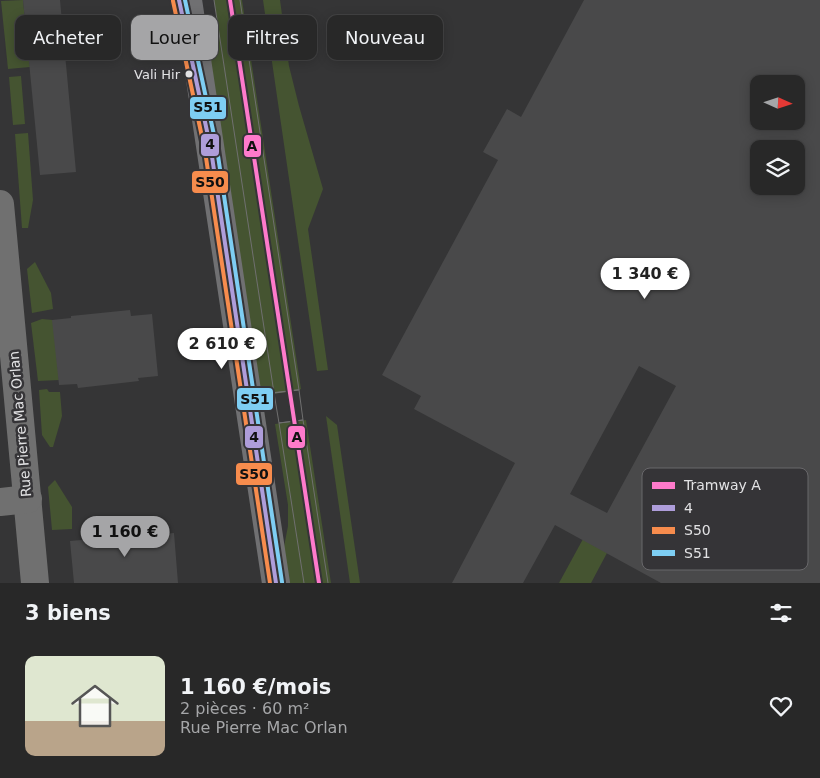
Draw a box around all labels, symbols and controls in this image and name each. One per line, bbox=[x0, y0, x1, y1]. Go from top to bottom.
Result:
chip: Acheter bbox=[15, 15, 121, 60]
chip: Louer bbox=[131, 15, 218, 60]
chip: Filtres bbox=[228, 15, 317, 60]
chip: Nouveau bbox=[327, 15, 443, 60]
place label: Vali Hir bbox=[134, 67, 181, 82]
marker: Vali Hir bbox=[184, 69, 194, 79]
north arrow bbox=[750, 75, 805, 130]
map controls bbox=[750, 75, 805, 195]
line badge: S51 bbox=[189, 96, 227, 120]
text: S51 bbox=[193, 99, 223, 115]
line badge: 4 bbox=[200, 133, 220, 157]
line badge: A bbox=[243, 134, 262, 158]
text: 4 bbox=[205, 136, 215, 152]
text: A bbox=[247, 138, 258, 154]
button: layers bbox=[750, 140, 805, 195]
line badge: S50 bbox=[191, 170, 229, 194]
text: S50 bbox=[195, 174, 225, 190]
pin: 1 340 € bbox=[599, 258, 691, 300]
text: 1 340 € bbox=[612, 264, 678, 283]
pin: 2 610 € bbox=[176, 328, 268, 370]
text: 2 610 € bbox=[189, 334, 255, 353]
street label: Rue Pierre Mac Orlan bbox=[6, 350, 34, 498]
line badge: S51 bbox=[236, 387, 274, 411]
text: S51 bbox=[240, 391, 270, 407]
line badge: 4 bbox=[244, 425, 264, 449]
line badge: A bbox=[287, 425, 306, 449]
text: 4 bbox=[249, 429, 259, 445]
text: A bbox=[292, 429, 303, 445]
line badge: S50 bbox=[235, 462, 273, 486]
text: S50 bbox=[239, 466, 269, 482]
legend bbox=[642, 468, 808, 570]
text: Tramway A bbox=[683, 477, 761, 493]
text: 4 bbox=[684, 500, 693, 516]
pin: 1 160 € bbox=[79, 516, 171, 558]
text: 1 160 € bbox=[92, 522, 158, 541]
text: S50 bbox=[684, 522, 711, 538]
text: S51 bbox=[684, 545, 711, 561]
icon: filters bbox=[767, 599, 795, 627]
text: 3 biens bbox=[25, 601, 111, 625]
text: 1 160 €/mois bbox=[180, 675, 331, 699]
icon: home bbox=[65, 676, 125, 736]
icon: heart bbox=[767, 692, 795, 720]
text: 2 pièces · 60 m² bbox=[180, 699, 309, 718]
text: Rue Pierre Mac Orlan bbox=[180, 718, 348, 737]

